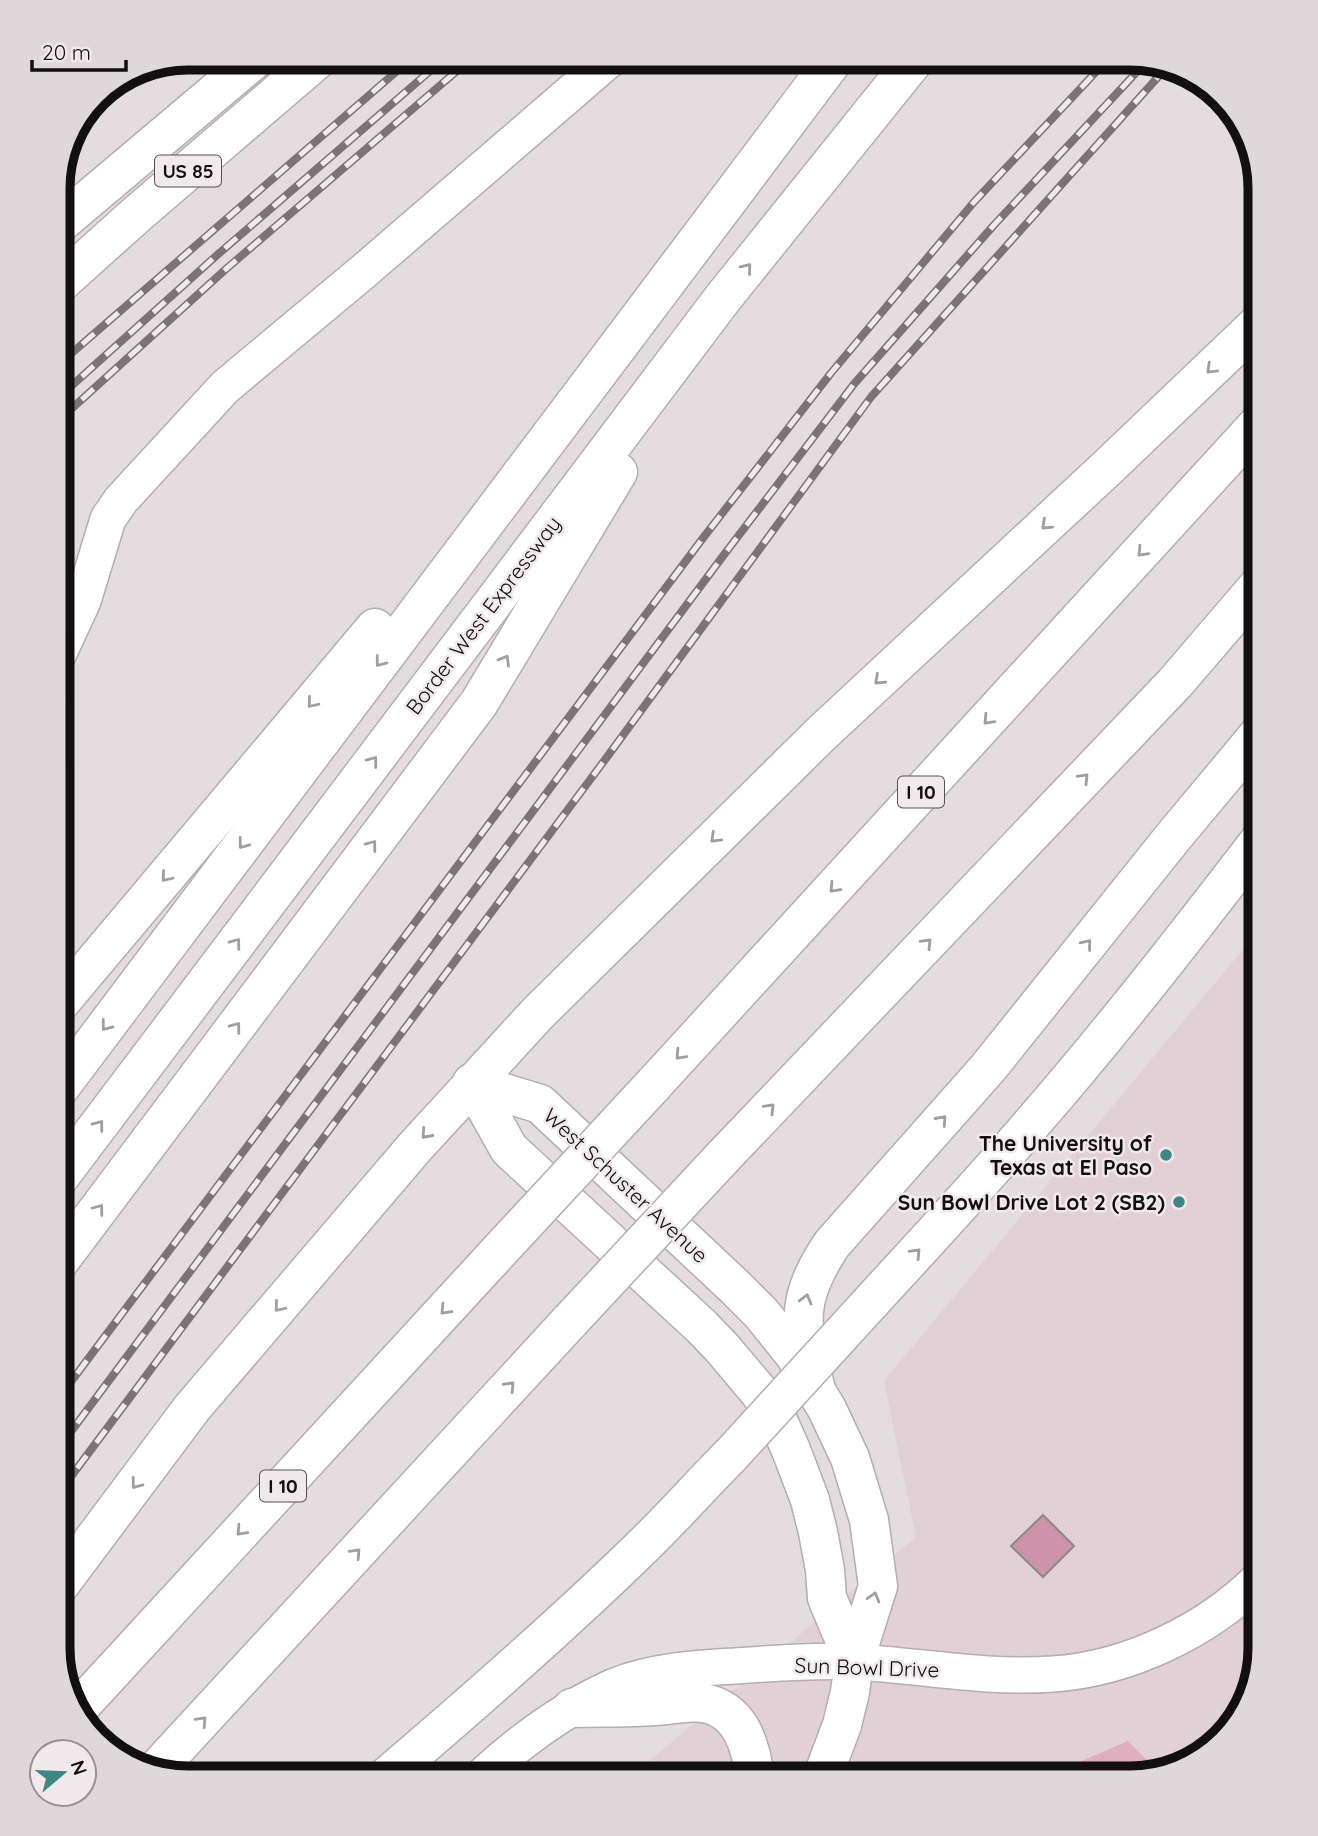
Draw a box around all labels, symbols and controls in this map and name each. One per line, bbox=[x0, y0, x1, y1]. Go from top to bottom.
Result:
scale bar bbox=[32, 28, 126, 72]
text: 20 m bbox=[42, 39, 91, 65]
road number: US 85 bbox=[155, 155, 221, 186]
one-way arrow bbox=[739, 263, 751, 276]
one-way arrow bbox=[1206, 360, 1219, 373]
street label: Border West Expressway bbox=[400, 511, 566, 719]
one-way arrow bbox=[1041, 517, 1054, 529]
one-way arrow bbox=[1137, 544, 1150, 557]
one-way arrow bbox=[375, 655, 388, 667]
one-way arrow bbox=[497, 655, 510, 668]
one-way arrow bbox=[874, 672, 887, 684]
one-way arrow bbox=[308, 695, 321, 707]
one-way arrow bbox=[983, 712, 996, 725]
one-way arrow bbox=[365, 756, 377, 769]
one-way arrow bbox=[1075, 773, 1088, 786]
road number: I 10 bbox=[898, 776, 944, 807]
one-way arrow bbox=[710, 829, 723, 842]
one-way arrow bbox=[239, 836, 251, 849]
one-way arrow bbox=[364, 840, 377, 853]
one-way arrow bbox=[162, 868, 174, 881]
one-way arrow bbox=[830, 880, 842, 893]
one-way arrow bbox=[228, 938, 240, 951]
one-way arrow bbox=[919, 938, 932, 951]
one-way arrow bbox=[1079, 940, 1091, 953]
one-way arrow bbox=[102, 1018, 115, 1031]
one-way arrow bbox=[227, 1022, 240, 1035]
one-way arrow bbox=[676, 1047, 688, 1060]
street label: West Schuster Avenue bbox=[538, 1102, 714, 1268]
one-way arrow bbox=[762, 1103, 775, 1116]
one-way arrow bbox=[934, 1115, 946, 1128]
one-way arrow bbox=[91, 1120, 103, 1132]
one-way arrow bbox=[422, 1126, 435, 1139]
place label: The University of Texas at El Paso bbox=[979, 1130, 1153, 1180]
marker: The University of Texas at El Paso bbox=[1158, 1147, 1174, 1163]
place label: Sun Bowl Drive Lot 2 (SB2) bbox=[898, 1189, 1165, 1215]
marker: Sun Bowl Drive Lot 2 (SB2) bbox=[1171, 1194, 1187, 1210]
one-way arrow bbox=[90, 1204, 103, 1216]
one-way arrow bbox=[908, 1248, 921, 1261]
one-way arrow bbox=[798, 1293, 812, 1305]
one-way arrow bbox=[275, 1298, 287, 1311]
one-way arrow bbox=[441, 1302, 453, 1315]
one-way arrow bbox=[502, 1381, 514, 1394]
road number: I 10 bbox=[260, 1470, 306, 1502]
one-way arrow bbox=[131, 1476, 144, 1488]
one-way arrow bbox=[236, 1523, 249, 1536]
one-way arrow bbox=[348, 1549, 360, 1562]
one-way arrow bbox=[866, 1591, 881, 1603]
street label: Sun Bowl Drive bbox=[794, 1651, 940, 1683]
one-way arrow bbox=[194, 1716, 206, 1729]
north arrow bbox=[28, 1738, 98, 1808]
text: N bbox=[65, 1757, 93, 1778]

